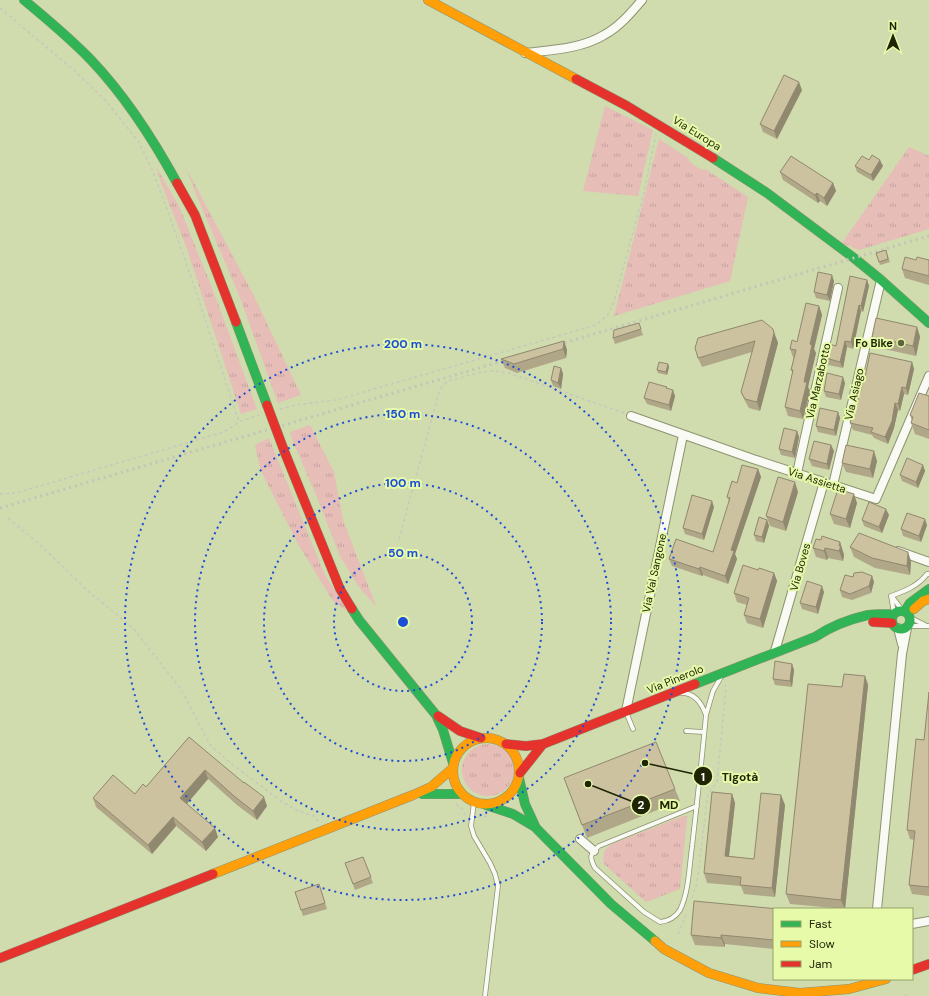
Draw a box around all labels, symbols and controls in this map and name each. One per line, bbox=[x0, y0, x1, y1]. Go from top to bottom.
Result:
north arrow bbox=[873, 16, 913, 56]
text: N bbox=[889, 19, 897, 33]
street label: Via Europa bbox=[670, 113, 724, 153]
text: 200 m bbox=[384, 336, 422, 352]
place label: Fo Bike bbox=[855, 336, 893, 350]
marker: Fo Bike bbox=[896, 338, 906, 348]
street label: Via Marzabotto bbox=[802, 342, 834, 420]
street label: Via Asiago bbox=[841, 367, 867, 421]
text: 150 m bbox=[386, 406, 420, 422]
street label: Via Assietta bbox=[786, 464, 848, 496]
text: 100 m bbox=[385, 475, 421, 491]
street label: Via Val Sangone bbox=[639, 532, 669, 614]
street label: Via Boves bbox=[787, 541, 813, 593]
text: 50 m bbox=[388, 545, 418, 561]
centre of rings bbox=[396, 615, 410, 629]
street label: Via Pinerolo bbox=[645, 661, 705, 697]
callout: Tigotà bbox=[693, 764, 766, 788]
text: 1 bbox=[701, 769, 705, 785]
text: Tigotà bbox=[722, 769, 758, 785]
callout: MD bbox=[631, 793, 686, 817]
text: 2 bbox=[638, 797, 645, 813]
text: MD bbox=[659, 797, 679, 813]
legend bbox=[773, 908, 913, 980]
text: Fast bbox=[809, 916, 832, 932]
text: Slow bbox=[809, 936, 835, 952]
text: Jam bbox=[809, 956, 832, 972]

